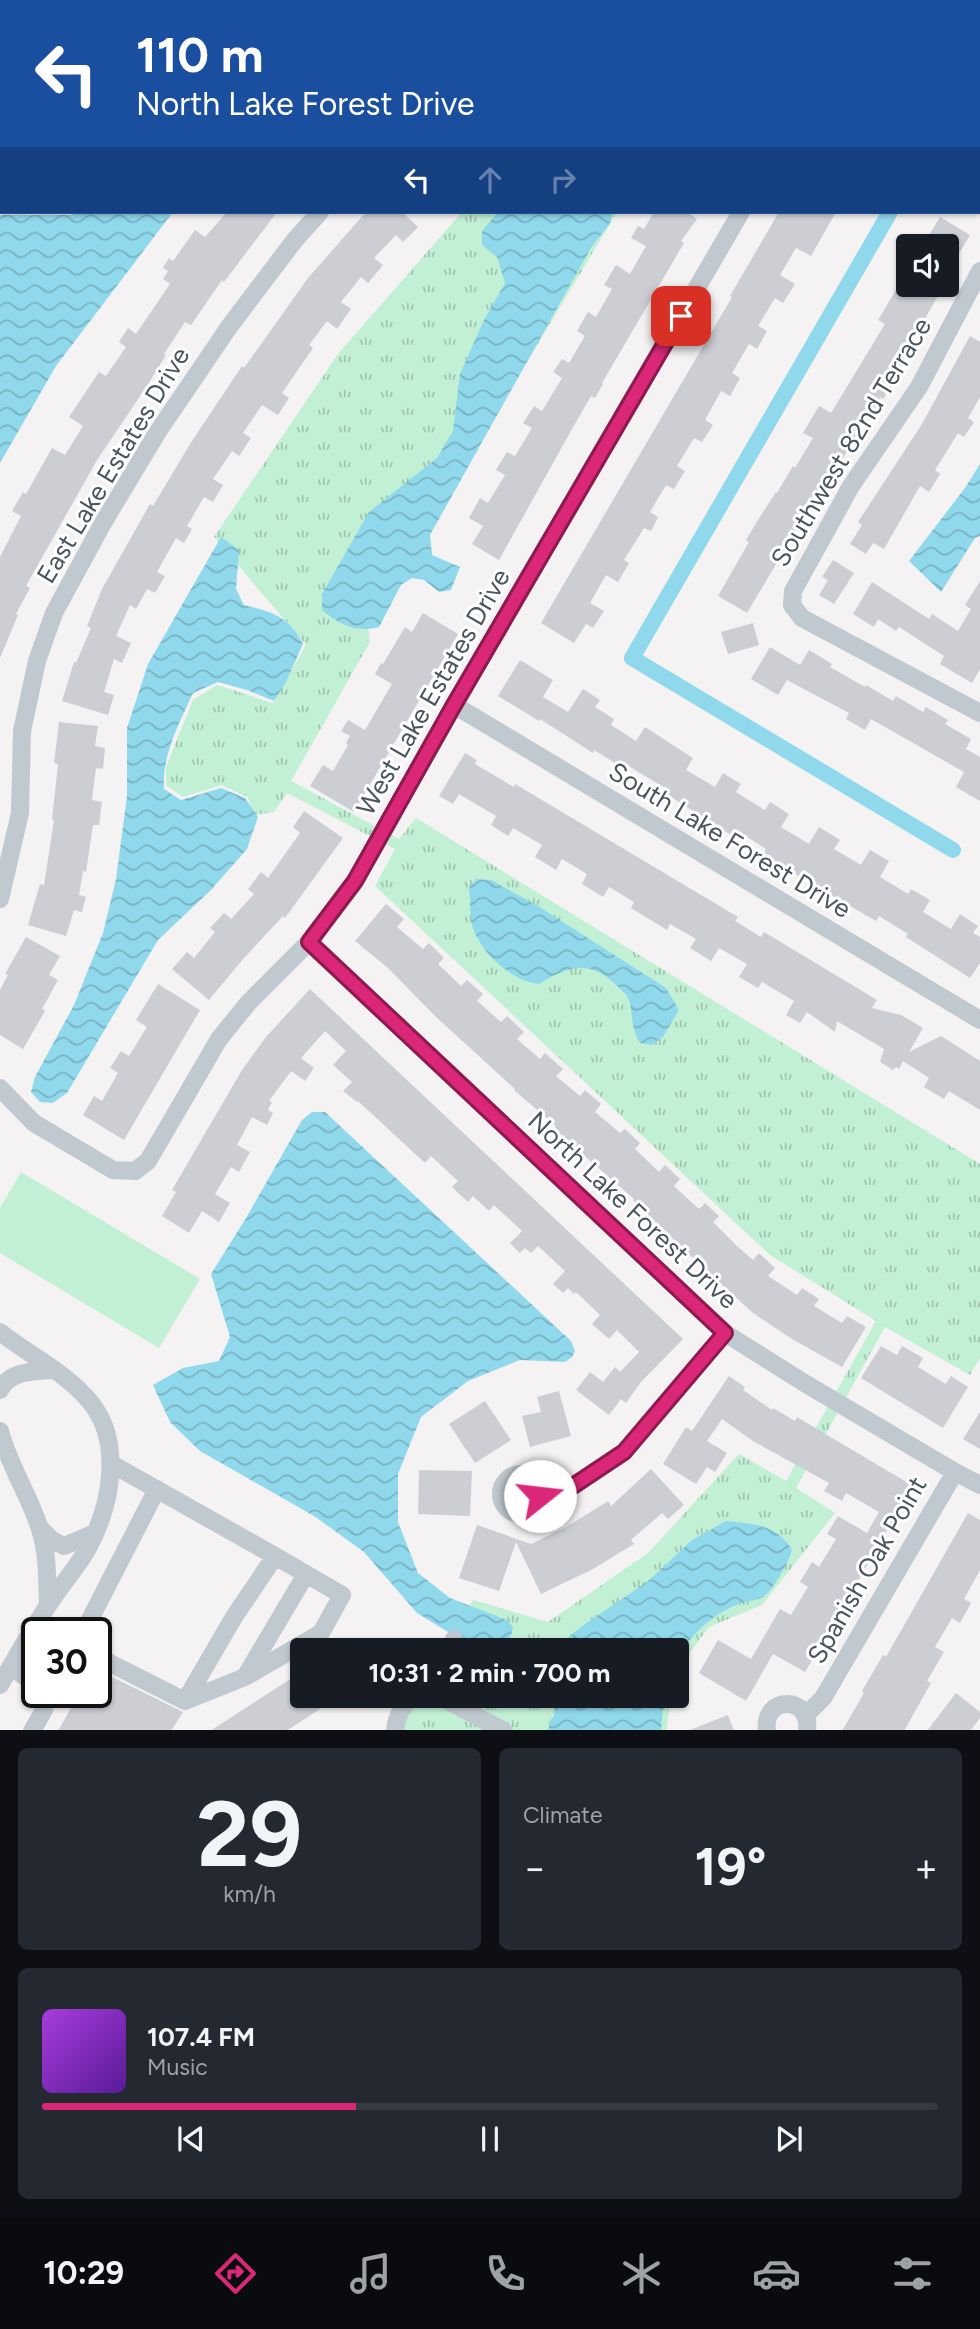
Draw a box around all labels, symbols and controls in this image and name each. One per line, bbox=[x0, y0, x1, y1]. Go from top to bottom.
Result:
text: 110 m bbox=[136, 25, 264, 84]
icon: left bbox=[21, 28, 112, 119]
text: North Lake Forest Drive bbox=[136, 85, 474, 123]
icon: left bbox=[398, 161, 436, 199]
icon: ahead bbox=[471, 161, 509, 199]
icon: right bbox=[544, 161, 582, 199]
map controls bbox=[896, 234, 959, 297]
button: sound bbox=[896, 234, 959, 297]
pin bbox=[651, 286, 711, 346]
icon: arrive bbox=[662, 297, 700, 335]
street label: Southwest 82nd Terrace bbox=[764, 312, 938, 572]
street label: East Lake Estates Drive bbox=[30, 341, 196, 589]
street label: West Lake Estates Drive bbox=[349, 563, 517, 821]
street label: South Lake Forest Drive bbox=[603, 755, 857, 925]
street label: North Lake Forest Drive bbox=[522, 1105, 744, 1315]
position arrow bbox=[503, 1459, 577, 1533]
street label: Spanish Oak Point bbox=[800, 1471, 934, 1669]
speed limit sign: 30 bbox=[21, 1617, 112, 1708]
text: 10:31 · 2 min · 700 m bbox=[369, 1657, 610, 1689]
text: 29 bbox=[197, 1780, 302, 1889]
text: Climate bbox=[523, 1801, 602, 1829]
text: 19° bbox=[695, 1836, 766, 1898]
text: − bbox=[523, 1845, 547, 1891]
text: + bbox=[914, 1845, 938, 1891]
text: km/h bbox=[223, 1880, 276, 1908]
text: 107.4 FM bbox=[147, 2021, 255, 2053]
text: Music bbox=[147, 2053, 208, 2081]
icon: previous bbox=[172, 2120, 210, 2158]
icon: pause bbox=[471, 2120, 509, 2158]
icon: next bbox=[770, 2120, 808, 2158]
icon: directions bbox=[211, 2249, 260, 2298]
icon: music bbox=[346, 2249, 395, 2298]
icon: phone bbox=[481, 2249, 530, 2298]
icon: climate bbox=[617, 2249, 666, 2298]
icon: car bbox=[752, 2249, 801, 2298]
icon: filters bbox=[888, 2249, 937, 2298]
text: 10:29 bbox=[43, 2254, 124, 2292]

